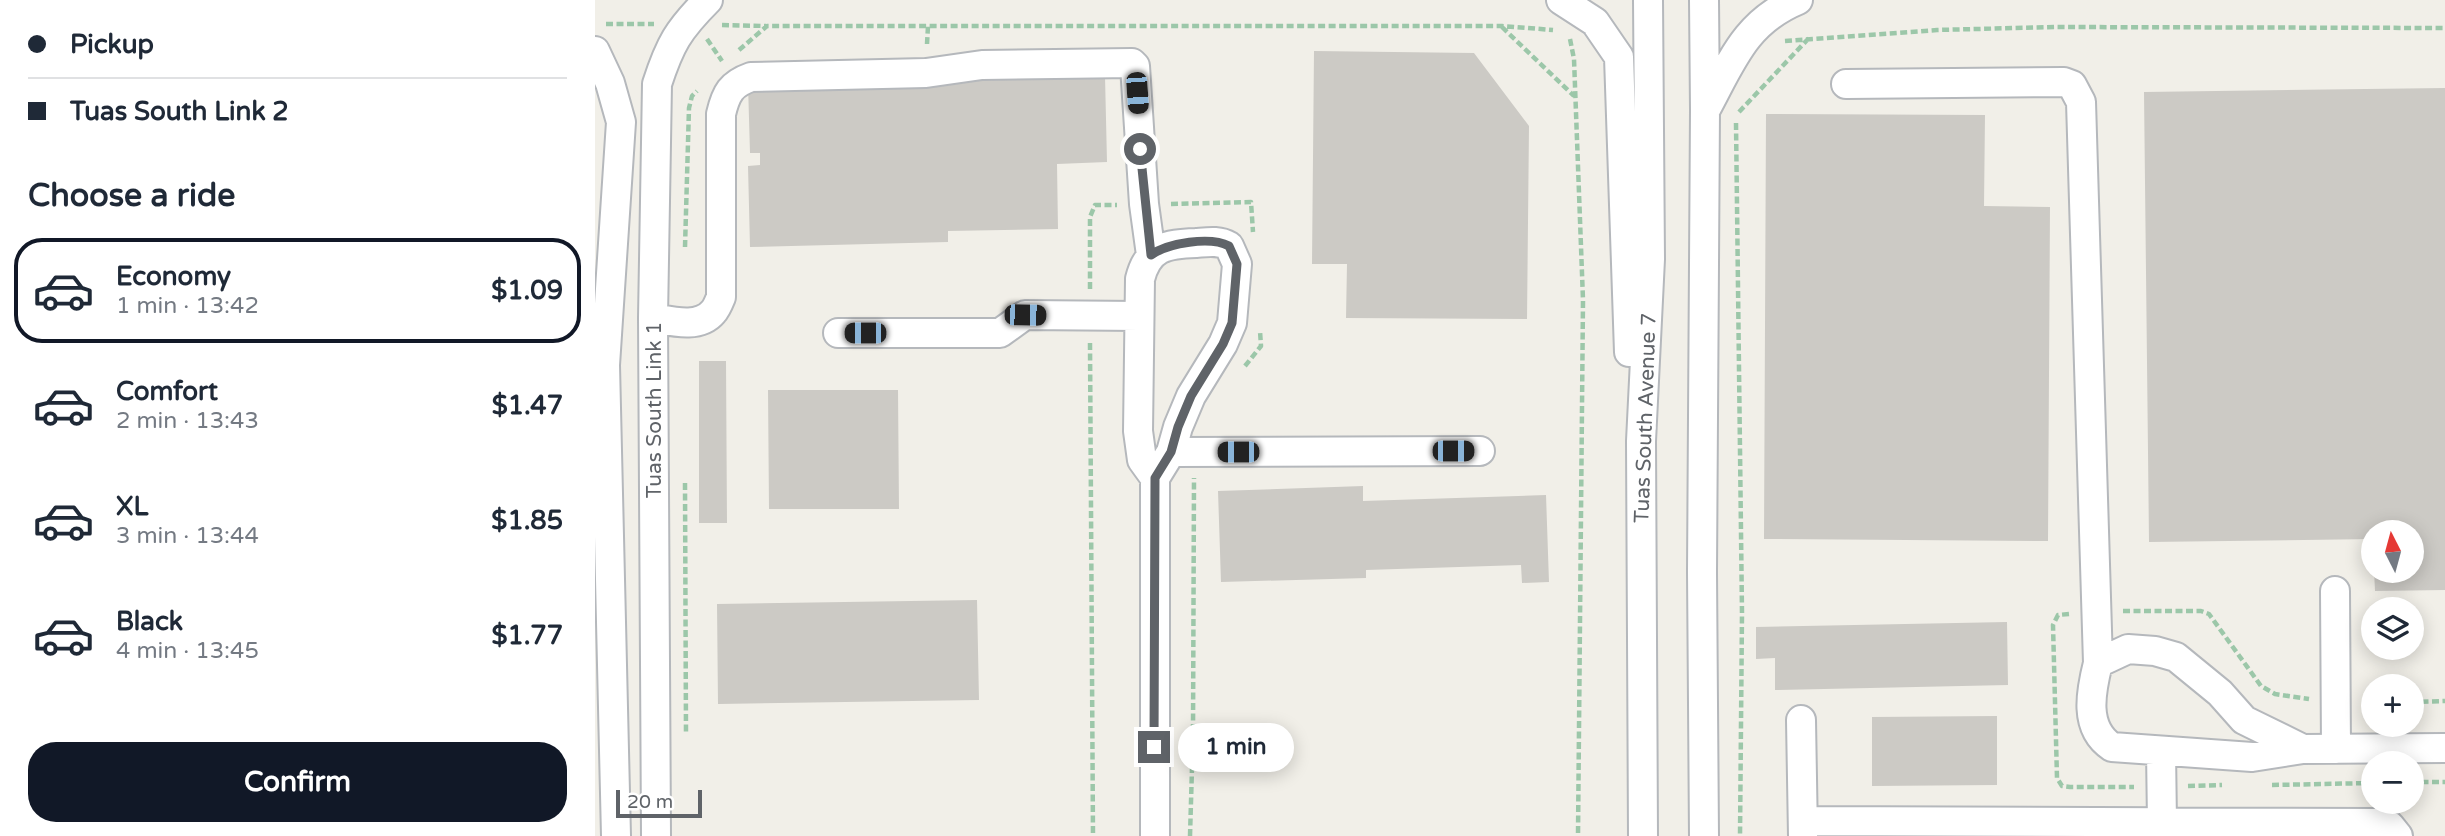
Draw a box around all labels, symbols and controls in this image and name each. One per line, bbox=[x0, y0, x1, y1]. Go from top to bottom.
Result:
text: Pickup bbox=[70, 29, 154, 60]
car bbox=[1126, 71, 1149, 115]
text: Tuas South Link 2 bbox=[70, 96, 289, 127]
route start bbox=[1124, 133, 1156, 165]
text: Choose a ride bbox=[28, 177, 235, 215]
icon: car bbox=[32, 259, 95, 322]
text: Economy bbox=[116, 261, 231, 292]
text: $1.09 bbox=[491, 275, 563, 306]
text: 1 min · 13:42 bbox=[116, 292, 259, 320]
car bbox=[1004, 304, 1047, 326]
street label: Tuas South Avenue 7 bbox=[1629, 313, 1662, 524]
street label: Tuas South Link 1 bbox=[642, 322, 667, 498]
car bbox=[845, 323, 887, 344]
icon: car bbox=[32, 374, 95, 437]
text: Comfort bbox=[116, 376, 218, 407]
text: $1.47 bbox=[492, 390, 563, 421]
text: 2 min · 13:43 bbox=[116, 407, 259, 435]
car bbox=[1433, 441, 1475, 462]
car bbox=[1218, 442, 1260, 463]
icon: car bbox=[32, 489, 95, 552]
text: XL bbox=[116, 491, 148, 522]
text: $1.85 bbox=[491, 505, 563, 536]
north arrow bbox=[2361, 520, 2424, 583]
map controls bbox=[2361, 520, 2424, 814]
text: 3 min · 13:44 bbox=[116, 522, 259, 550]
button: layers bbox=[2361, 597, 2424, 660]
icon: car bbox=[32, 604, 95, 667]
text: Black bbox=[116, 606, 183, 637]
text: $1.77 bbox=[491, 620, 563, 651]
text: 4 min · 13:45 bbox=[116, 637, 259, 665]
button: + bbox=[2361, 674, 2424, 737]
callout: 1 min bbox=[1179, 722, 1294, 772]
route end bbox=[1138, 731, 1170, 763]
text: 1 min bbox=[1205, 733, 1267, 761]
button: Confirm bbox=[28, 742, 567, 822]
button: − bbox=[2361, 751, 2424, 814]
scale bar bbox=[616, 787, 702, 819]
text: 20 m bbox=[627, 791, 673, 813]

